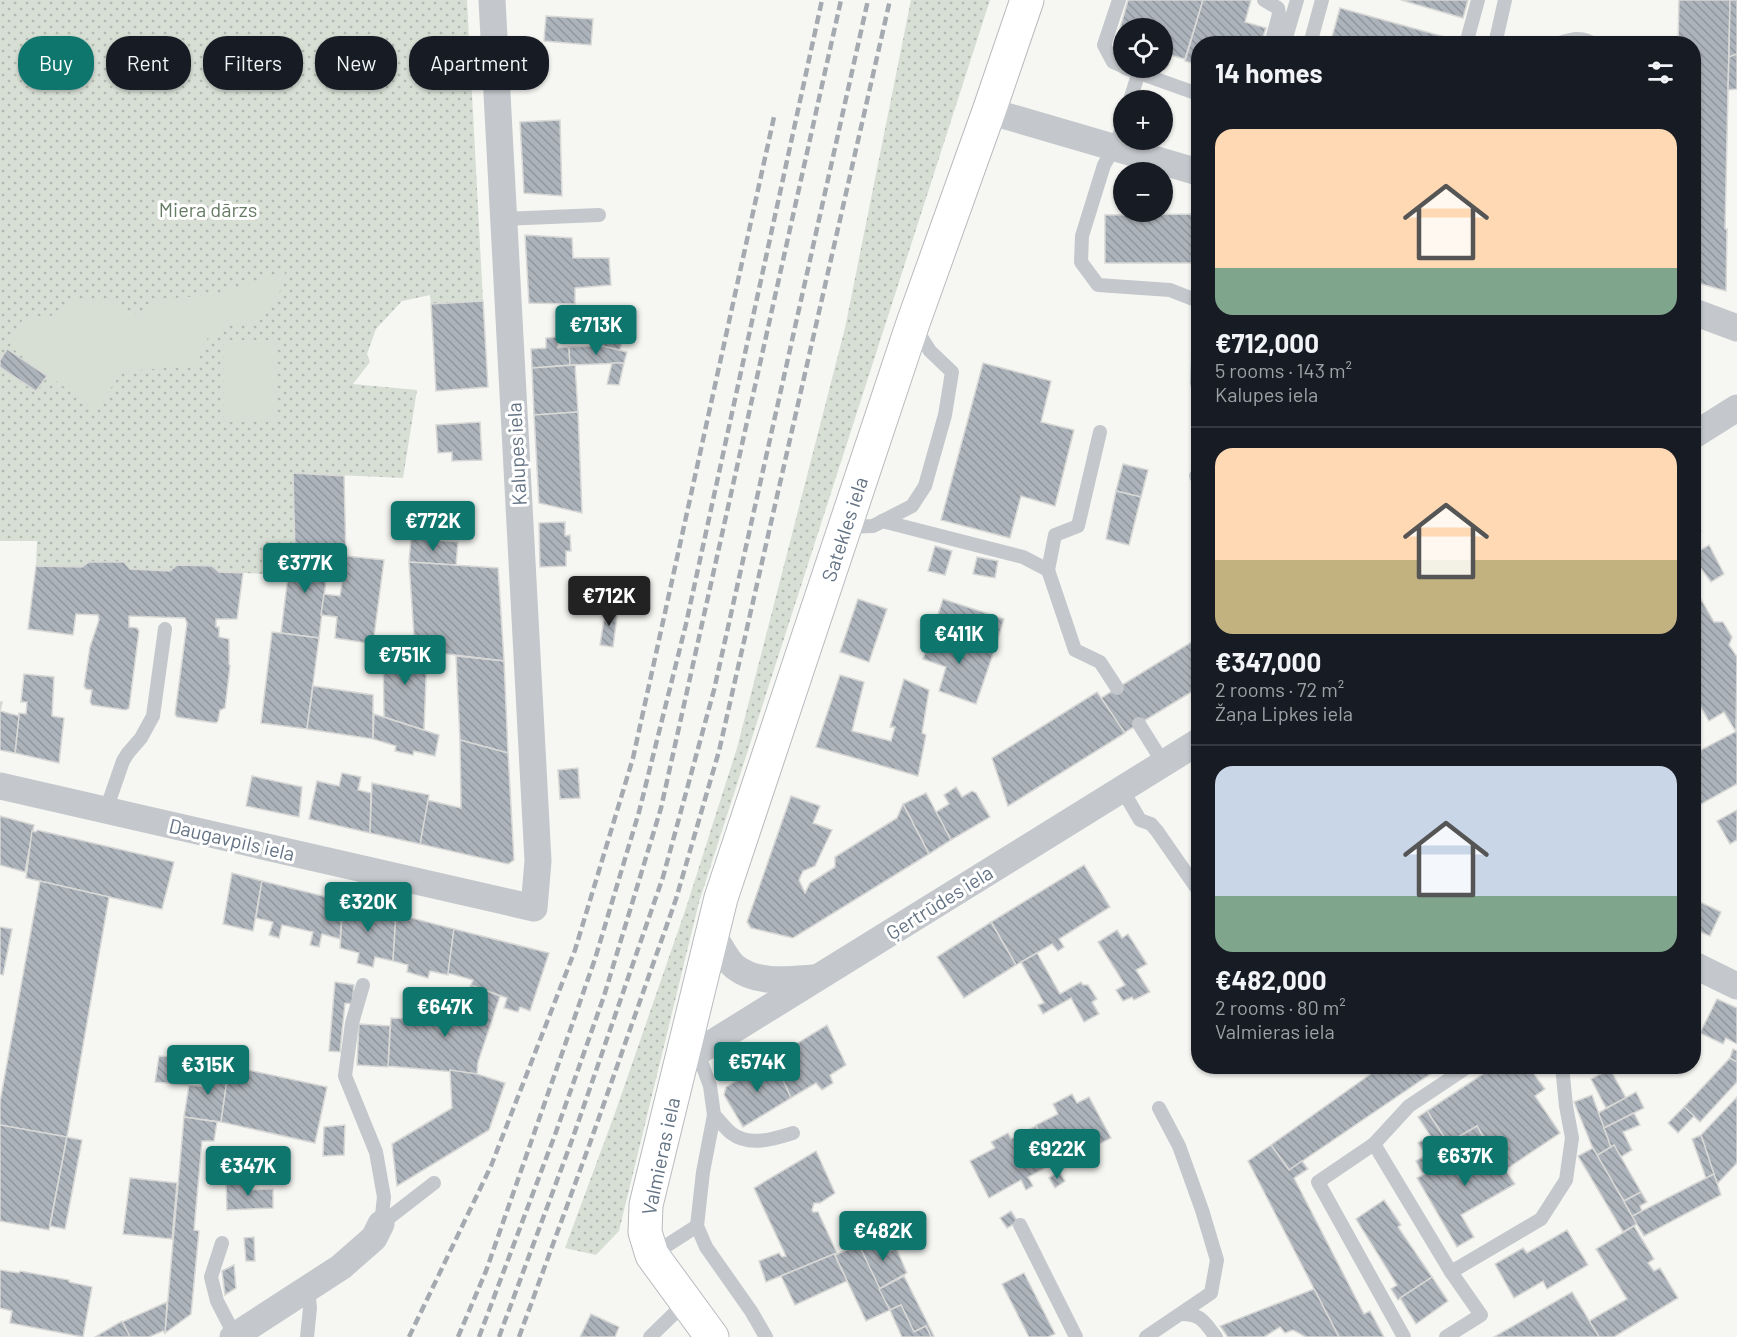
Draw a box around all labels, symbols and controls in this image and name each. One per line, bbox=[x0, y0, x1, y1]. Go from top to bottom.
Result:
map controls bbox=[1113, 18, 1173, 222]
button: locate bbox=[1113, 18, 1173, 78]
chip: Buy bbox=[18, 36, 94, 90]
chip: Rent bbox=[106, 36, 191, 90]
chip: Filters bbox=[203, 36, 303, 90]
chip: New bbox=[315, 36, 397, 90]
chip: Apartment bbox=[409, 36, 549, 90]
icon: filters bbox=[1644, 56, 1677, 89]
text: 14 homes bbox=[1215, 57, 1322, 88]
button: + bbox=[1113, 90, 1173, 150]
button: − bbox=[1113, 162, 1173, 222]
icon: home bbox=[1392, 168, 1500, 276]
park label: Miera dārzs bbox=[159, 197, 257, 221]
pin: €713K bbox=[554, 305, 638, 356]
text: €713K bbox=[569, 312, 623, 336]
text: €712,000 bbox=[1215, 327, 1319, 358]
text: 5 rooms · 143 m² bbox=[1215, 358, 1352, 382]
text: Kalupes iela bbox=[1215, 382, 1318, 406]
street label: Kalupes iela bbox=[501, 402, 531, 506]
street label: Satekles iela bbox=[816, 474, 872, 584]
icon: home bbox=[1392, 487, 1500, 595]
pin: €772K bbox=[391, 501, 475, 552]
text: €772K bbox=[405, 508, 461, 532]
pin: €377K bbox=[263, 543, 347, 594]
text: €377K bbox=[277, 550, 333, 574]
pin: €712K bbox=[567, 576, 651, 627]
text: €712K bbox=[582, 583, 636, 607]
pin: €411K bbox=[917, 614, 1001, 665]
text: €411K bbox=[934, 621, 984, 645]
pin: €751K bbox=[363, 635, 447, 686]
text: €751K bbox=[379, 642, 431, 666]
text: €347,000 bbox=[1215, 646, 1321, 677]
text: 2 rooms · 72 m² bbox=[1215, 677, 1344, 701]
text: Žaņa Lipkes iela bbox=[1215, 701, 1353, 725]
icon: home bbox=[1392, 805, 1500, 913]
street label: Daugavpils iela bbox=[167, 813, 297, 865]
street label: Ģertrūdes iela bbox=[881, 860, 997, 944]
pin: €320K bbox=[326, 882, 410, 933]
text: €320K bbox=[339, 889, 397, 913]
text: €482,000 bbox=[1215, 964, 1327, 995]
pin: €647K bbox=[403, 987, 487, 1038]
text: €647K bbox=[417, 994, 473, 1018]
text: 2 rooms · 80 m² bbox=[1215, 995, 1346, 1019]
text: Valmieras iela bbox=[1215, 1019, 1335, 1043]
pin: €574K bbox=[715, 1042, 799, 1093]
pin: €315K bbox=[166, 1045, 250, 1096]
text: €574K bbox=[728, 1049, 786, 1073]
text: €315K bbox=[181, 1052, 235, 1076]
street label: Valmieras iela bbox=[636, 1095, 684, 1217]
pin: €922K bbox=[1015, 1129, 1099, 1180]
text: €922K bbox=[1028, 1136, 1086, 1160]
pin: €637K bbox=[1423, 1136, 1507, 1187]
text: €637K bbox=[1437, 1143, 1493, 1167]
pin: €347K bbox=[206, 1146, 290, 1197]
text: €347K bbox=[220, 1153, 276, 1177]
pin: €482K bbox=[841, 1211, 925, 1262]
text: €482K bbox=[853, 1218, 913, 1242]

